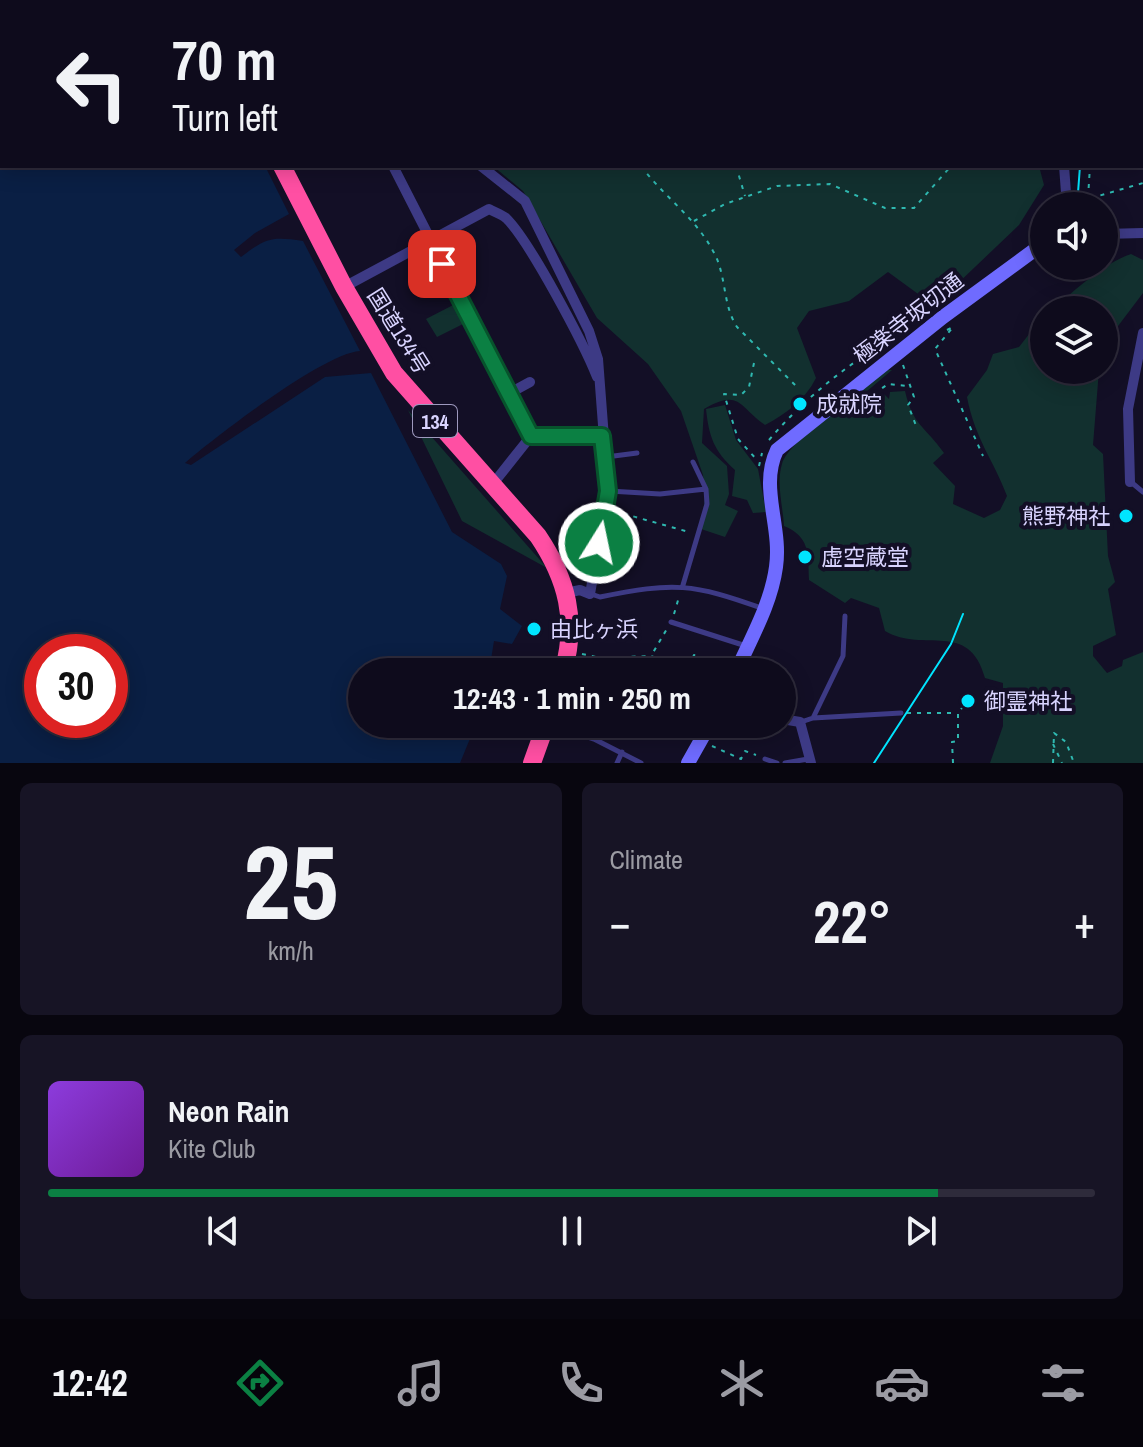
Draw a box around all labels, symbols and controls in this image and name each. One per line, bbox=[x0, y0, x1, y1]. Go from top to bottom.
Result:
text: 70 m bbox=[172, 22, 277, 97]
icon: left bbox=[40, 32, 144, 136]
text: Turn left bbox=[172, 94, 278, 142]
map controls bbox=[1030, 192, 1118, 384]
button: sound bbox=[1030, 192, 1118, 280]
pin bbox=[408, 230, 476, 298]
icon: arrive bbox=[420, 242, 464, 286]
street label: 極楽寺坂切通 bbox=[847, 266, 969, 370]
street label: 国道134号 bbox=[361, 282, 437, 380]
button: layers bbox=[1030, 296, 1118, 384]
place label: 成就院 bbox=[816, 389, 882, 419]
marker: 成就院 bbox=[791, 395, 809, 413]
road number: 134 bbox=[413, 405, 457, 437]
position arrow bbox=[557, 501, 641, 585]
place label: 熊野神社 bbox=[1022, 501, 1110, 531]
marker: 熊野神社 bbox=[1117, 507, 1135, 525]
place label: 虚空蔵堂 bbox=[821, 542, 909, 572]
marker: 虚空蔵堂 bbox=[796, 548, 814, 566]
place label: 由比ヶ浜 bbox=[550, 614, 638, 644]
marker: 由比ヶ浜 bbox=[525, 620, 543, 638]
speed limit sign: 30 bbox=[24, 634, 128, 738]
text: 12:43 · 1 min · 250 m bbox=[453, 678, 691, 718]
place label: 御霊神社 bbox=[984, 686, 1072, 716]
marker: 御霊神社 bbox=[959, 692, 977, 710]
text: 25 bbox=[243, 811, 338, 951]
text: Climate bbox=[610, 842, 683, 877]
text: 22° bbox=[813, 881, 892, 962]
text: − bbox=[610, 892, 631, 952]
text: + bbox=[1074, 892, 1095, 952]
text: km/h bbox=[268, 933, 314, 968]
text: Neon Rain bbox=[168, 1091, 290, 1131]
text: Kite Club bbox=[168, 1131, 256, 1166]
icon: previous bbox=[201, 1209, 245, 1253]
icon: pause bbox=[550, 1209, 594, 1253]
icon: next bbox=[899, 1209, 943, 1253]
icon: directions bbox=[232, 1355, 288, 1411]
icon: music bbox=[393, 1355, 449, 1411]
icon: phone bbox=[553, 1355, 609, 1411]
icon: climate bbox=[714, 1355, 770, 1411]
icon: car bbox=[874, 1355, 930, 1411]
icon: filters bbox=[1035, 1355, 1091, 1411]
text: 12:42 bbox=[52, 1359, 128, 1407]

